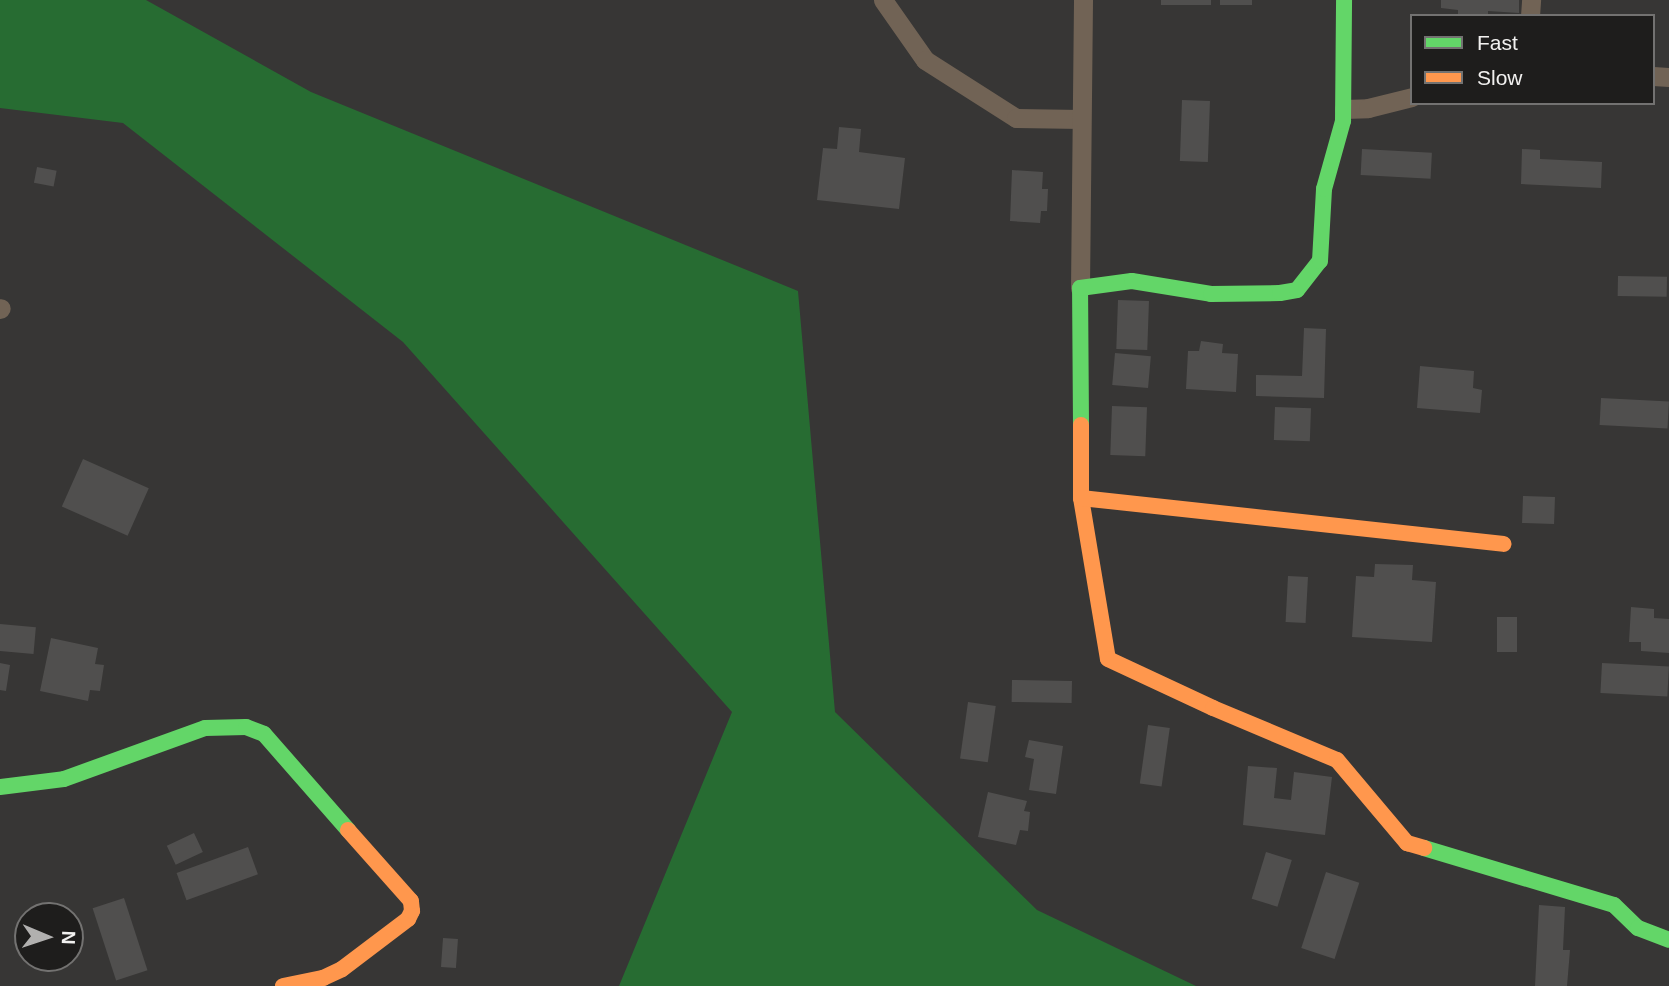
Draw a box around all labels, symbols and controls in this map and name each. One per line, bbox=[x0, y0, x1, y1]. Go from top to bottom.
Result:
legend bbox=[1410, 14, 1655, 105]
text: Fast bbox=[1477, 31, 1518, 54]
text: Slow bbox=[1477, 66, 1523, 89]
north arrow bbox=[14, 902, 84, 972]
text: N bbox=[58, 930, 79, 945]

